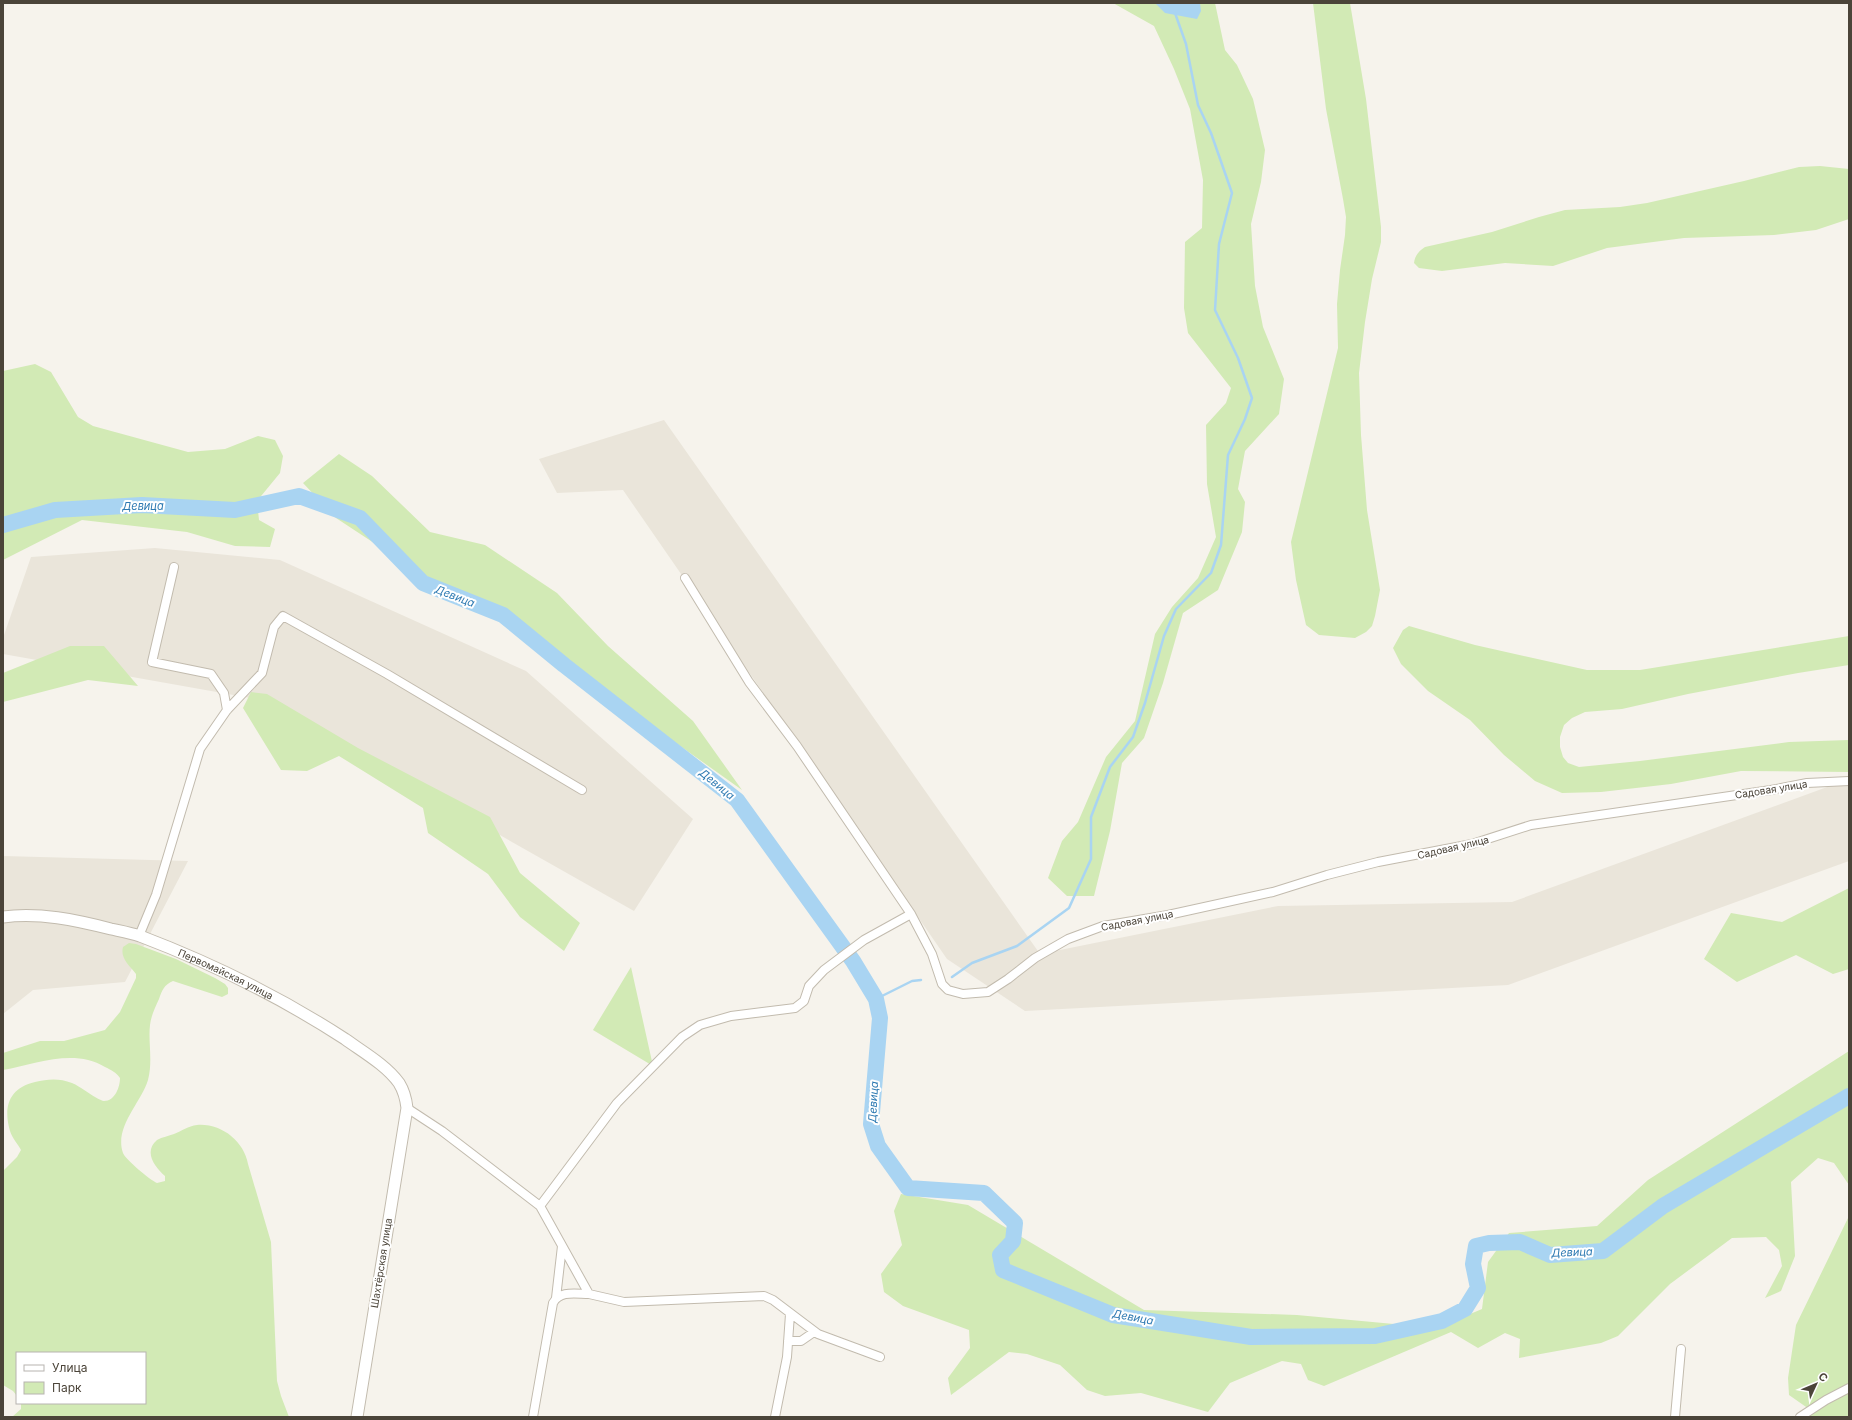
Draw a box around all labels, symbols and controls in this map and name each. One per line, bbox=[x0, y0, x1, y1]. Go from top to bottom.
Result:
water label: Девица bbox=[121, 499, 164, 513]
water label: Девица bbox=[432, 582, 477, 610]
water label: Девица bbox=[696, 765, 738, 803]
street label: Садовая улица bbox=[1734, 777, 1808, 801]
street label: Садовая улица bbox=[1416, 833, 1490, 861]
street label: Садовая улица bbox=[1100, 907, 1174, 933]
street label: Первомайская улица bbox=[176, 946, 275, 1002]
water label: Девица bbox=[865, 1081, 881, 1124]
street label: Шахтёрская улица bbox=[368, 1217, 394, 1309]
water label: Девица bbox=[1550, 1244, 1593, 1260]
water label: Девица bbox=[1110, 1306, 1155, 1328]
legend bbox=[16, 1352, 146, 1404]
text: Улица bbox=[52, 1360, 87, 1375]
north arrow bbox=[1796, 1364, 1836, 1404]
text: С bbox=[1815, 1369, 1831, 1385]
text: Парк bbox=[52, 1380, 82, 1395]

